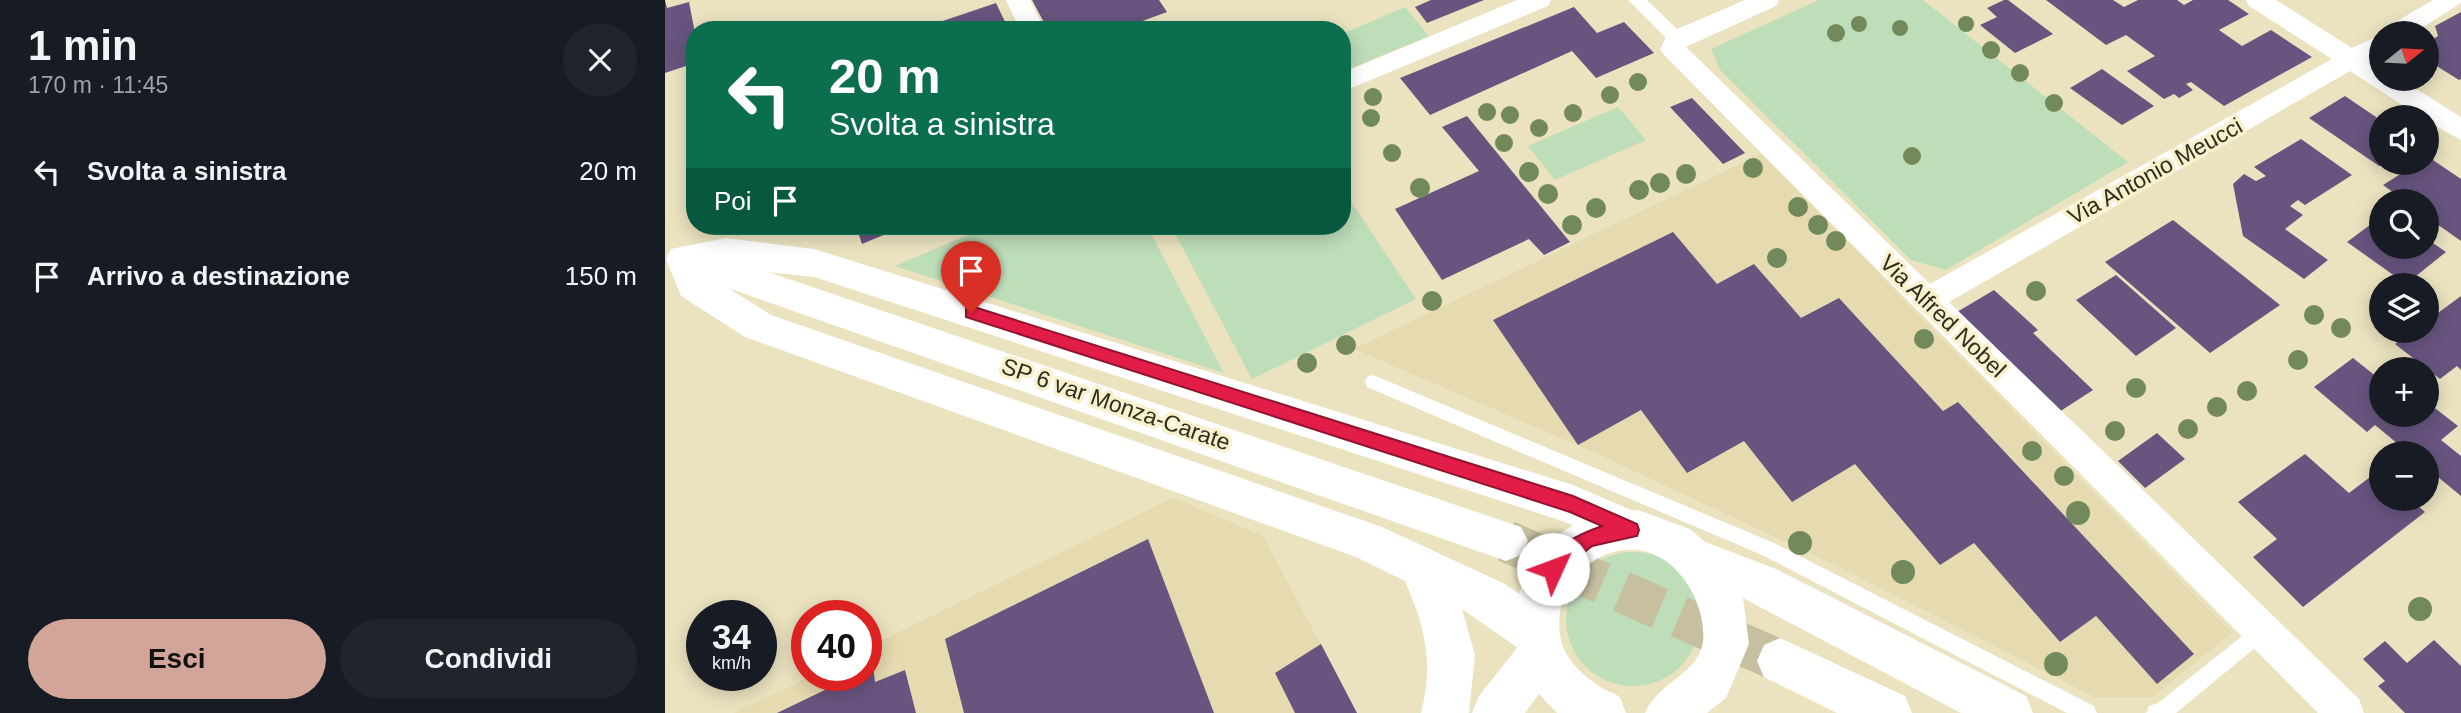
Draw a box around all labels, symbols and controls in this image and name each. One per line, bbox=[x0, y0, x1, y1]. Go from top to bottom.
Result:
north arrow bbox=[2369, 21, 2439, 91]
map controls bbox=[2369, 21, 2439, 511]
text: 1 min bbox=[28, 22, 138, 69]
button: close bbox=[563, 23, 637, 97]
icon: left bbox=[714, 49, 805, 140]
text: 20 m bbox=[829, 49, 941, 103]
text: 170 m · 11:45 bbox=[28, 72, 168, 98]
button: sound bbox=[2369, 105, 2439, 175]
text: Svolta a sinistra bbox=[829, 106, 1055, 142]
street label: Via Antonio Meucci bbox=[2063, 112, 2247, 230]
icon: left bbox=[28, 153, 66, 191]
text: Svolta a sinistra bbox=[87, 156, 286, 186]
text: 20 m bbox=[579, 156, 637, 186]
icon: arrive bbox=[766, 182, 804, 220]
text: Poi bbox=[714, 186, 752, 216]
button: search bbox=[2369, 189, 2439, 259]
pin bbox=[941, 241, 1001, 313]
street label: Via Alfred Nobel bbox=[1875, 250, 2011, 382]
icon: arrive bbox=[952, 252, 990, 290]
icon: arrive bbox=[28, 258, 66, 296]
text: Arrivo a destinazione bbox=[87, 261, 350, 291]
text: 150 m bbox=[565, 261, 637, 291]
button: layers bbox=[2369, 273, 2439, 343]
street label: SP 6 var Monza-Carate bbox=[998, 353, 1234, 455]
button: + bbox=[2369, 357, 2439, 427]
button: − bbox=[2369, 441, 2439, 511]
position arrow bbox=[1516, 532, 1590, 606]
speed limit sign: 40 bbox=[791, 600, 882, 691]
text: 34 bbox=[712, 617, 751, 656]
button: Esci bbox=[28, 619, 326, 699]
button: Condividi bbox=[340, 619, 637, 699]
text: km/h bbox=[712, 653, 751, 673]

